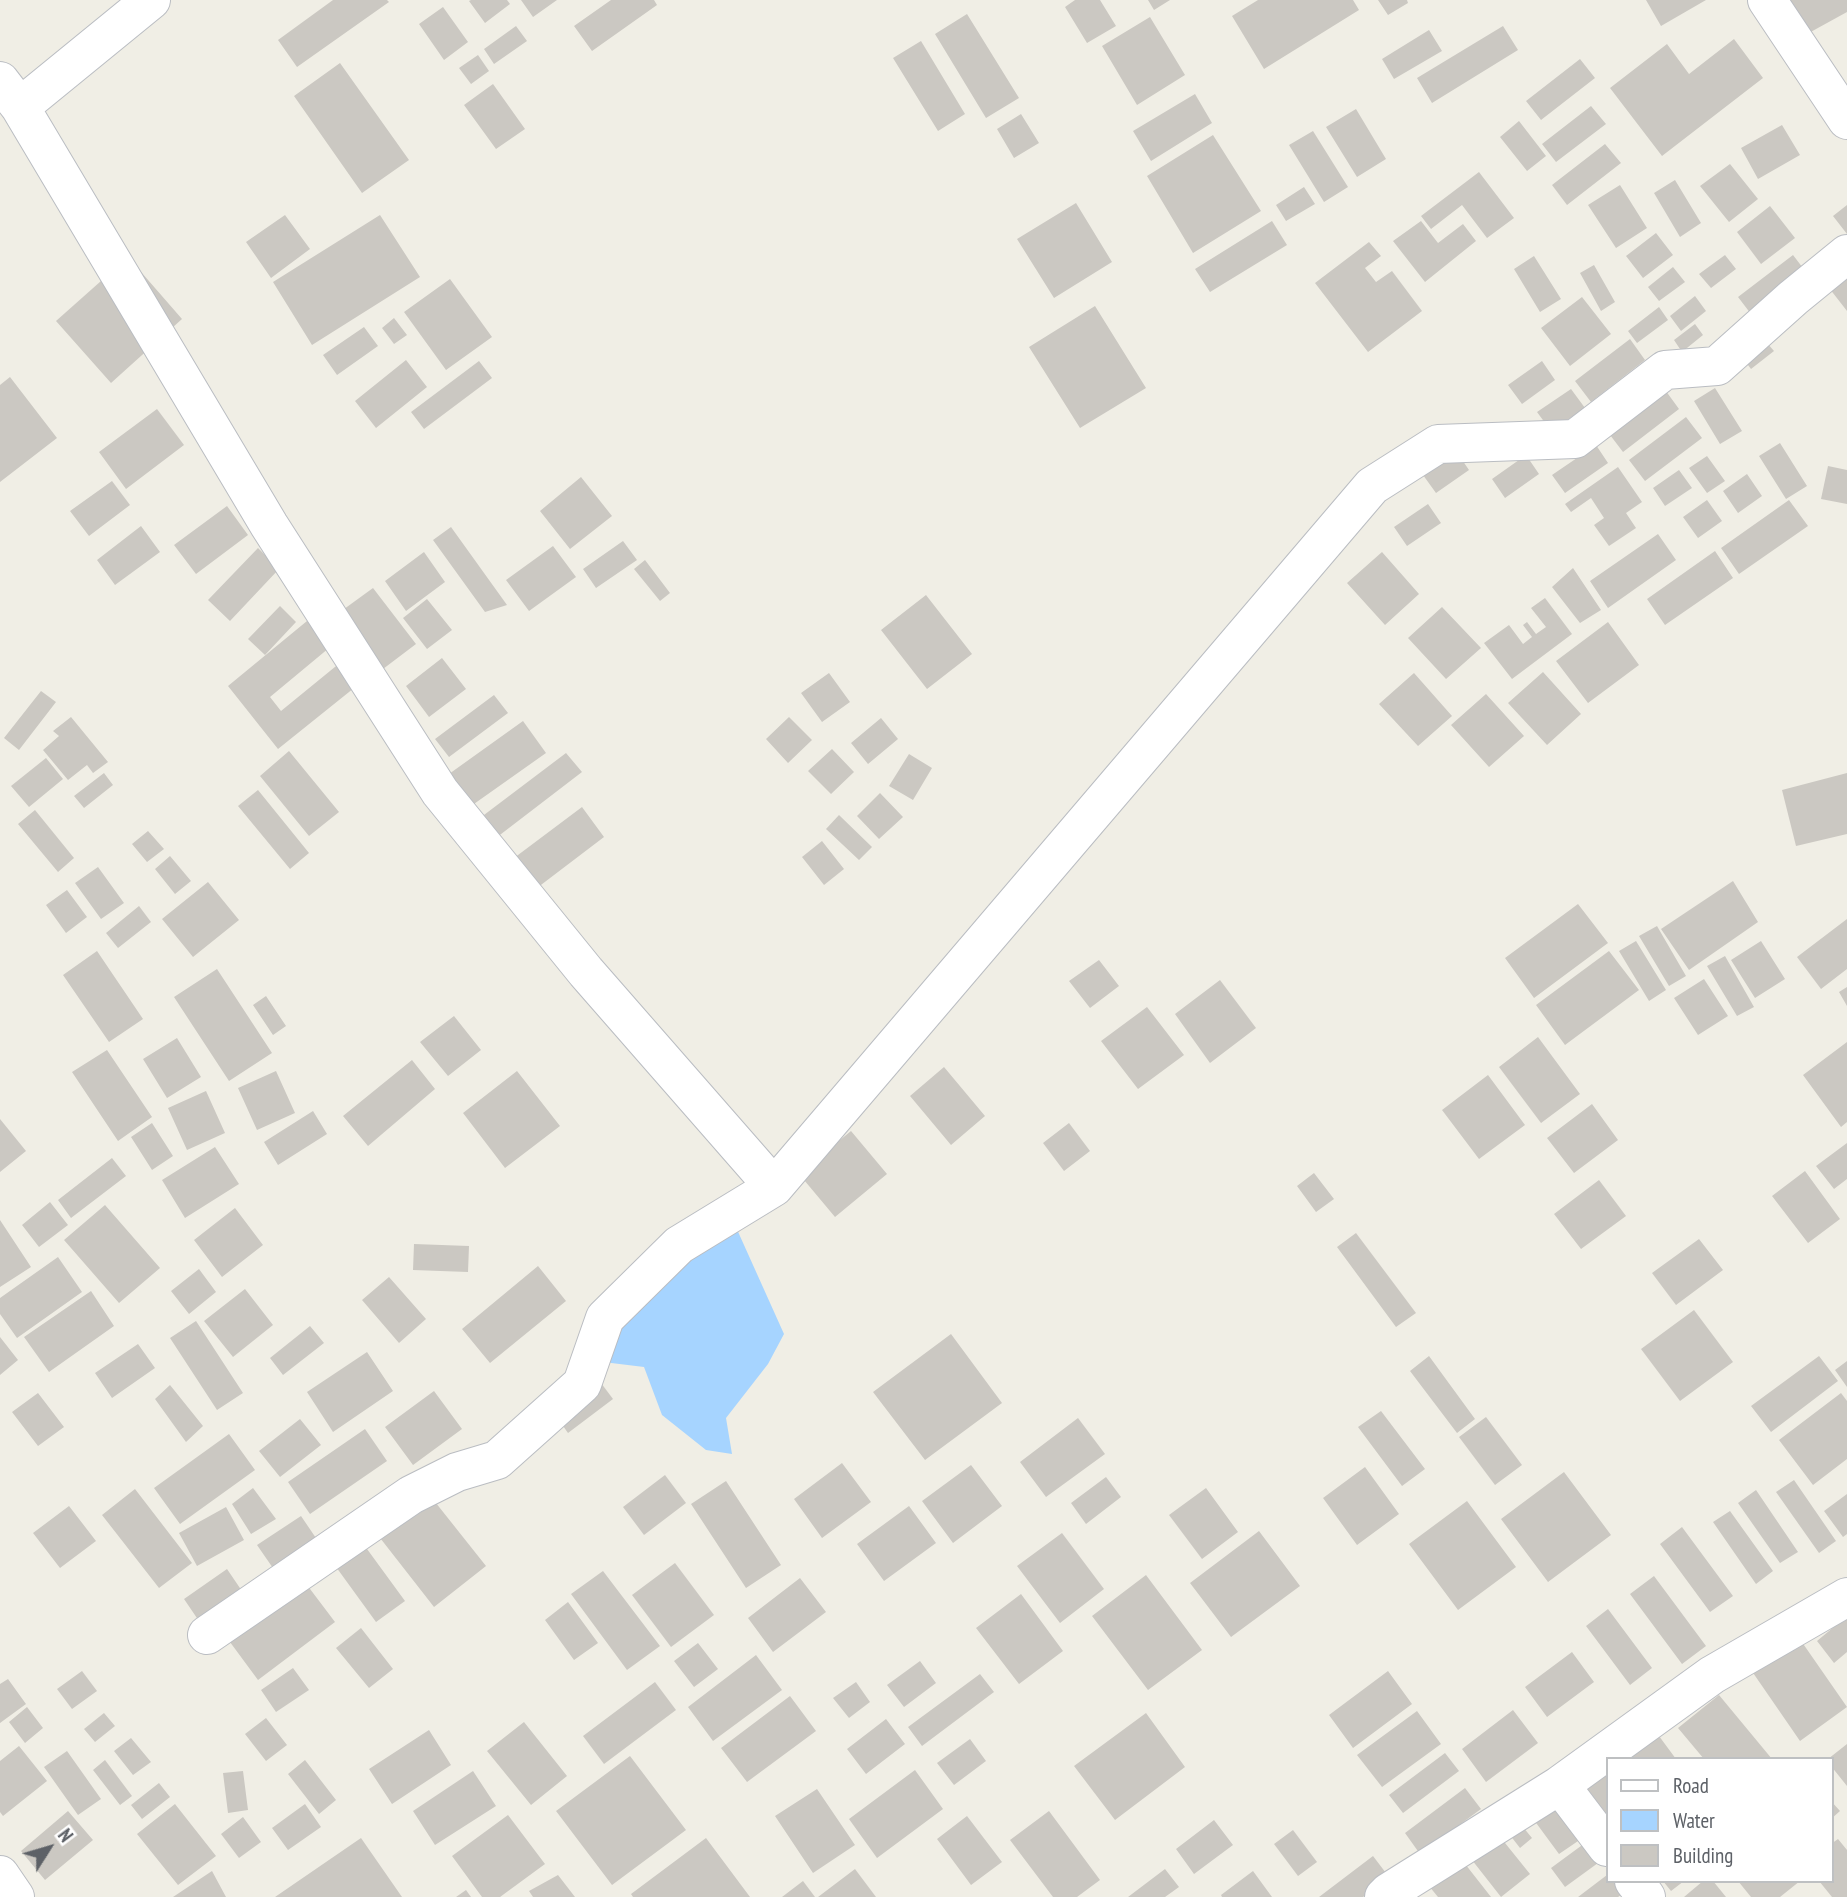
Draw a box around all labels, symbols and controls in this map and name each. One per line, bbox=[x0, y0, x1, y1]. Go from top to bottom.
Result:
legend bbox=[1605, 1757, 1833, 1883]
text: Road bbox=[1673, 1772, 1709, 1799]
text: Water bbox=[1673, 1807, 1715, 1834]
north arrow bbox=[14, 1813, 84, 1883]
text: N bbox=[53, 1824, 78, 1847]
text: Building bbox=[1673, 1842, 1733, 1869]

